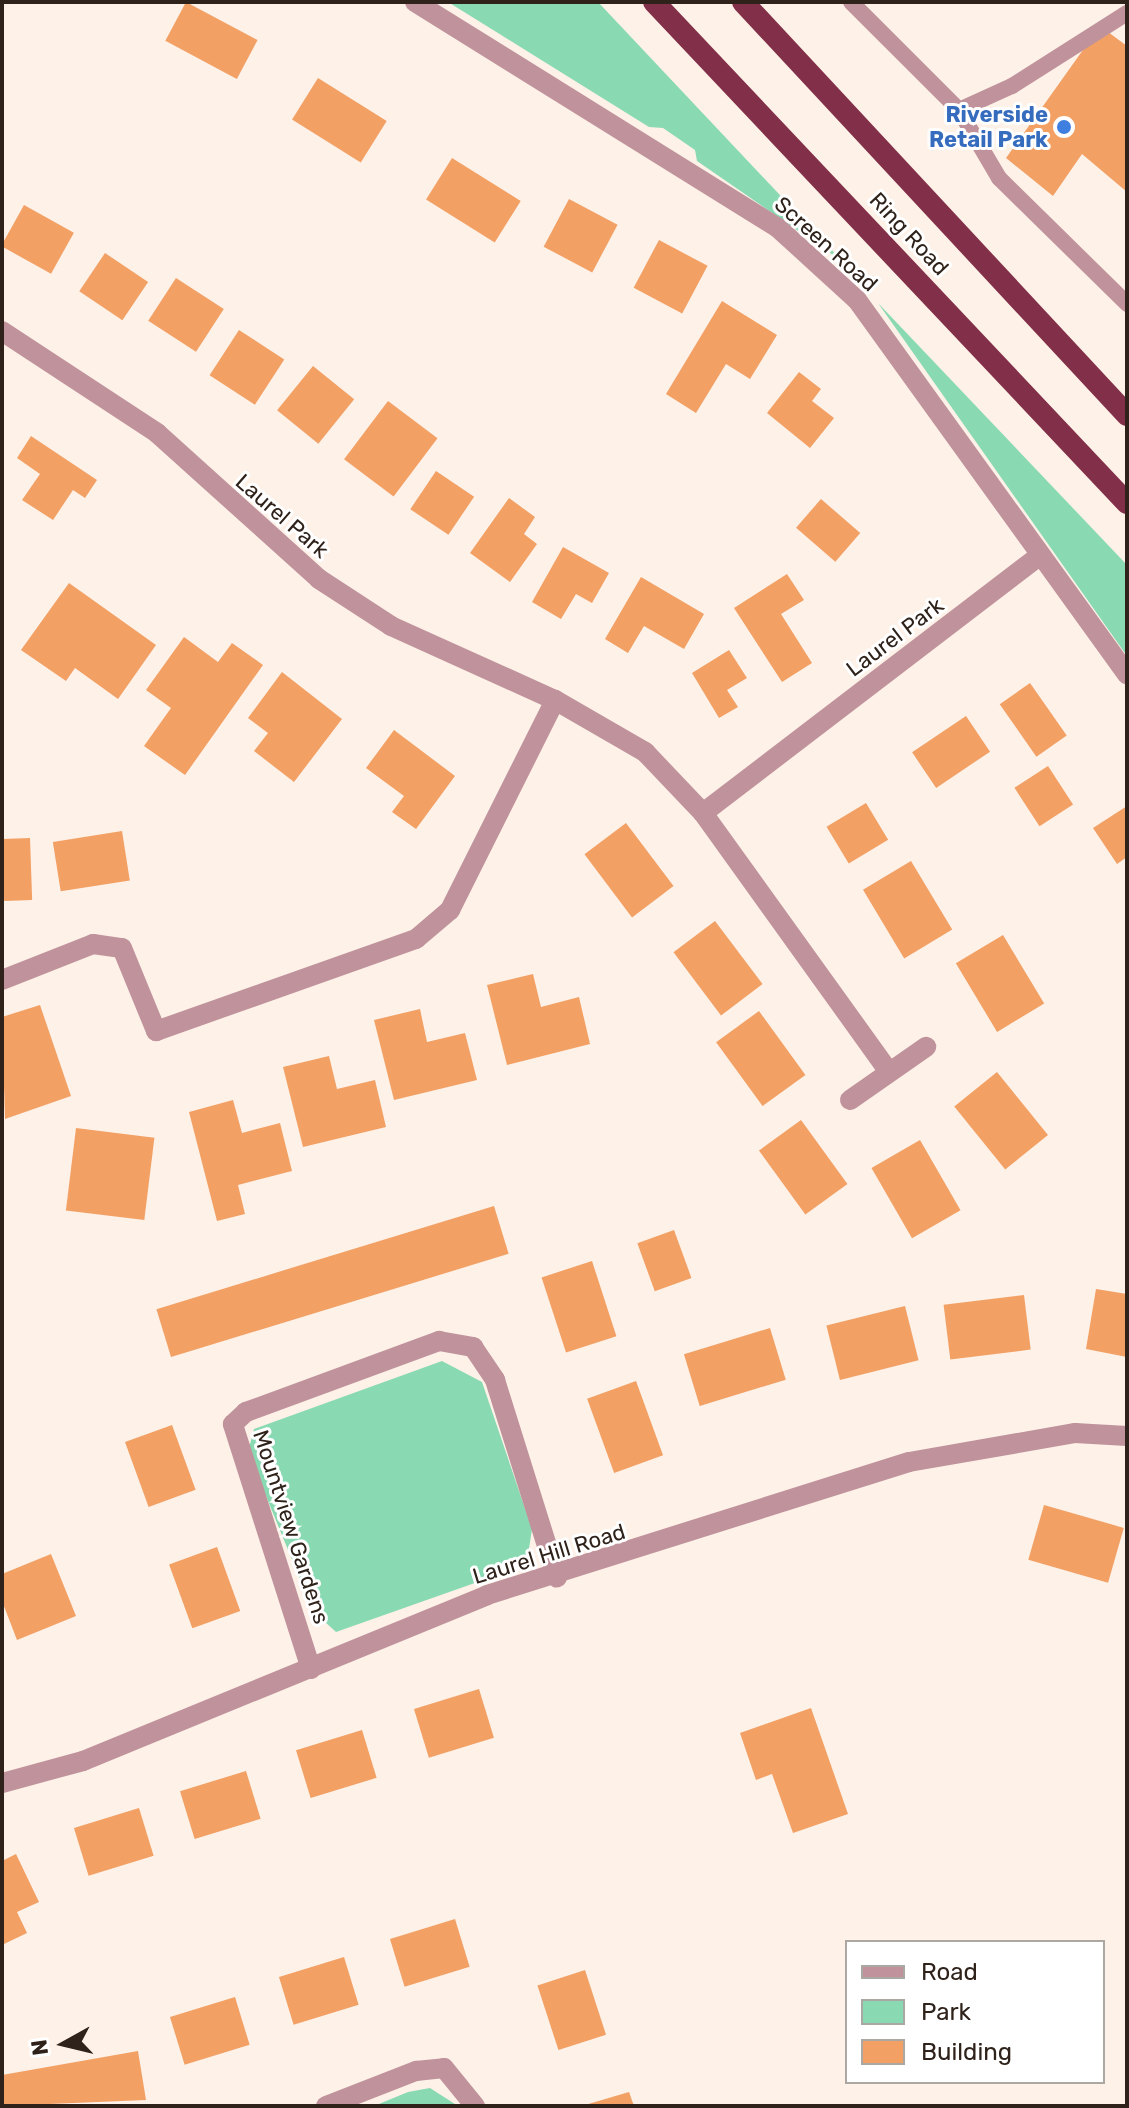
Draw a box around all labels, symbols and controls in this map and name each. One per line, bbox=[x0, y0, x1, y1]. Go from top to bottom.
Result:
place label: Riverside Retail Park bbox=[929, 101, 1048, 152]
marker: Riverside Retail Park bbox=[1055, 118, 1073, 136]
street label: Ring Road bbox=[864, 187, 954, 281]
street label: Screen Road bbox=[769, 191, 883, 297]
street label: Laurel Park bbox=[230, 468, 334, 564]
street label: Laurel Park bbox=[841, 592, 949, 682]
street label: Mountview Gardens bbox=[247, 1426, 335, 1628]
street label: Laurel Hill Road bbox=[469, 1518, 629, 1590]
legend bbox=[845, 1940, 1105, 2084]
text: Road bbox=[921, 1958, 978, 1986]
text: Park bbox=[921, 1998, 971, 2026]
north arrow bbox=[24, 2004, 104, 2084]
text: N bbox=[25, 2038, 54, 2057]
text: Building bbox=[921, 2038, 1012, 2066]

